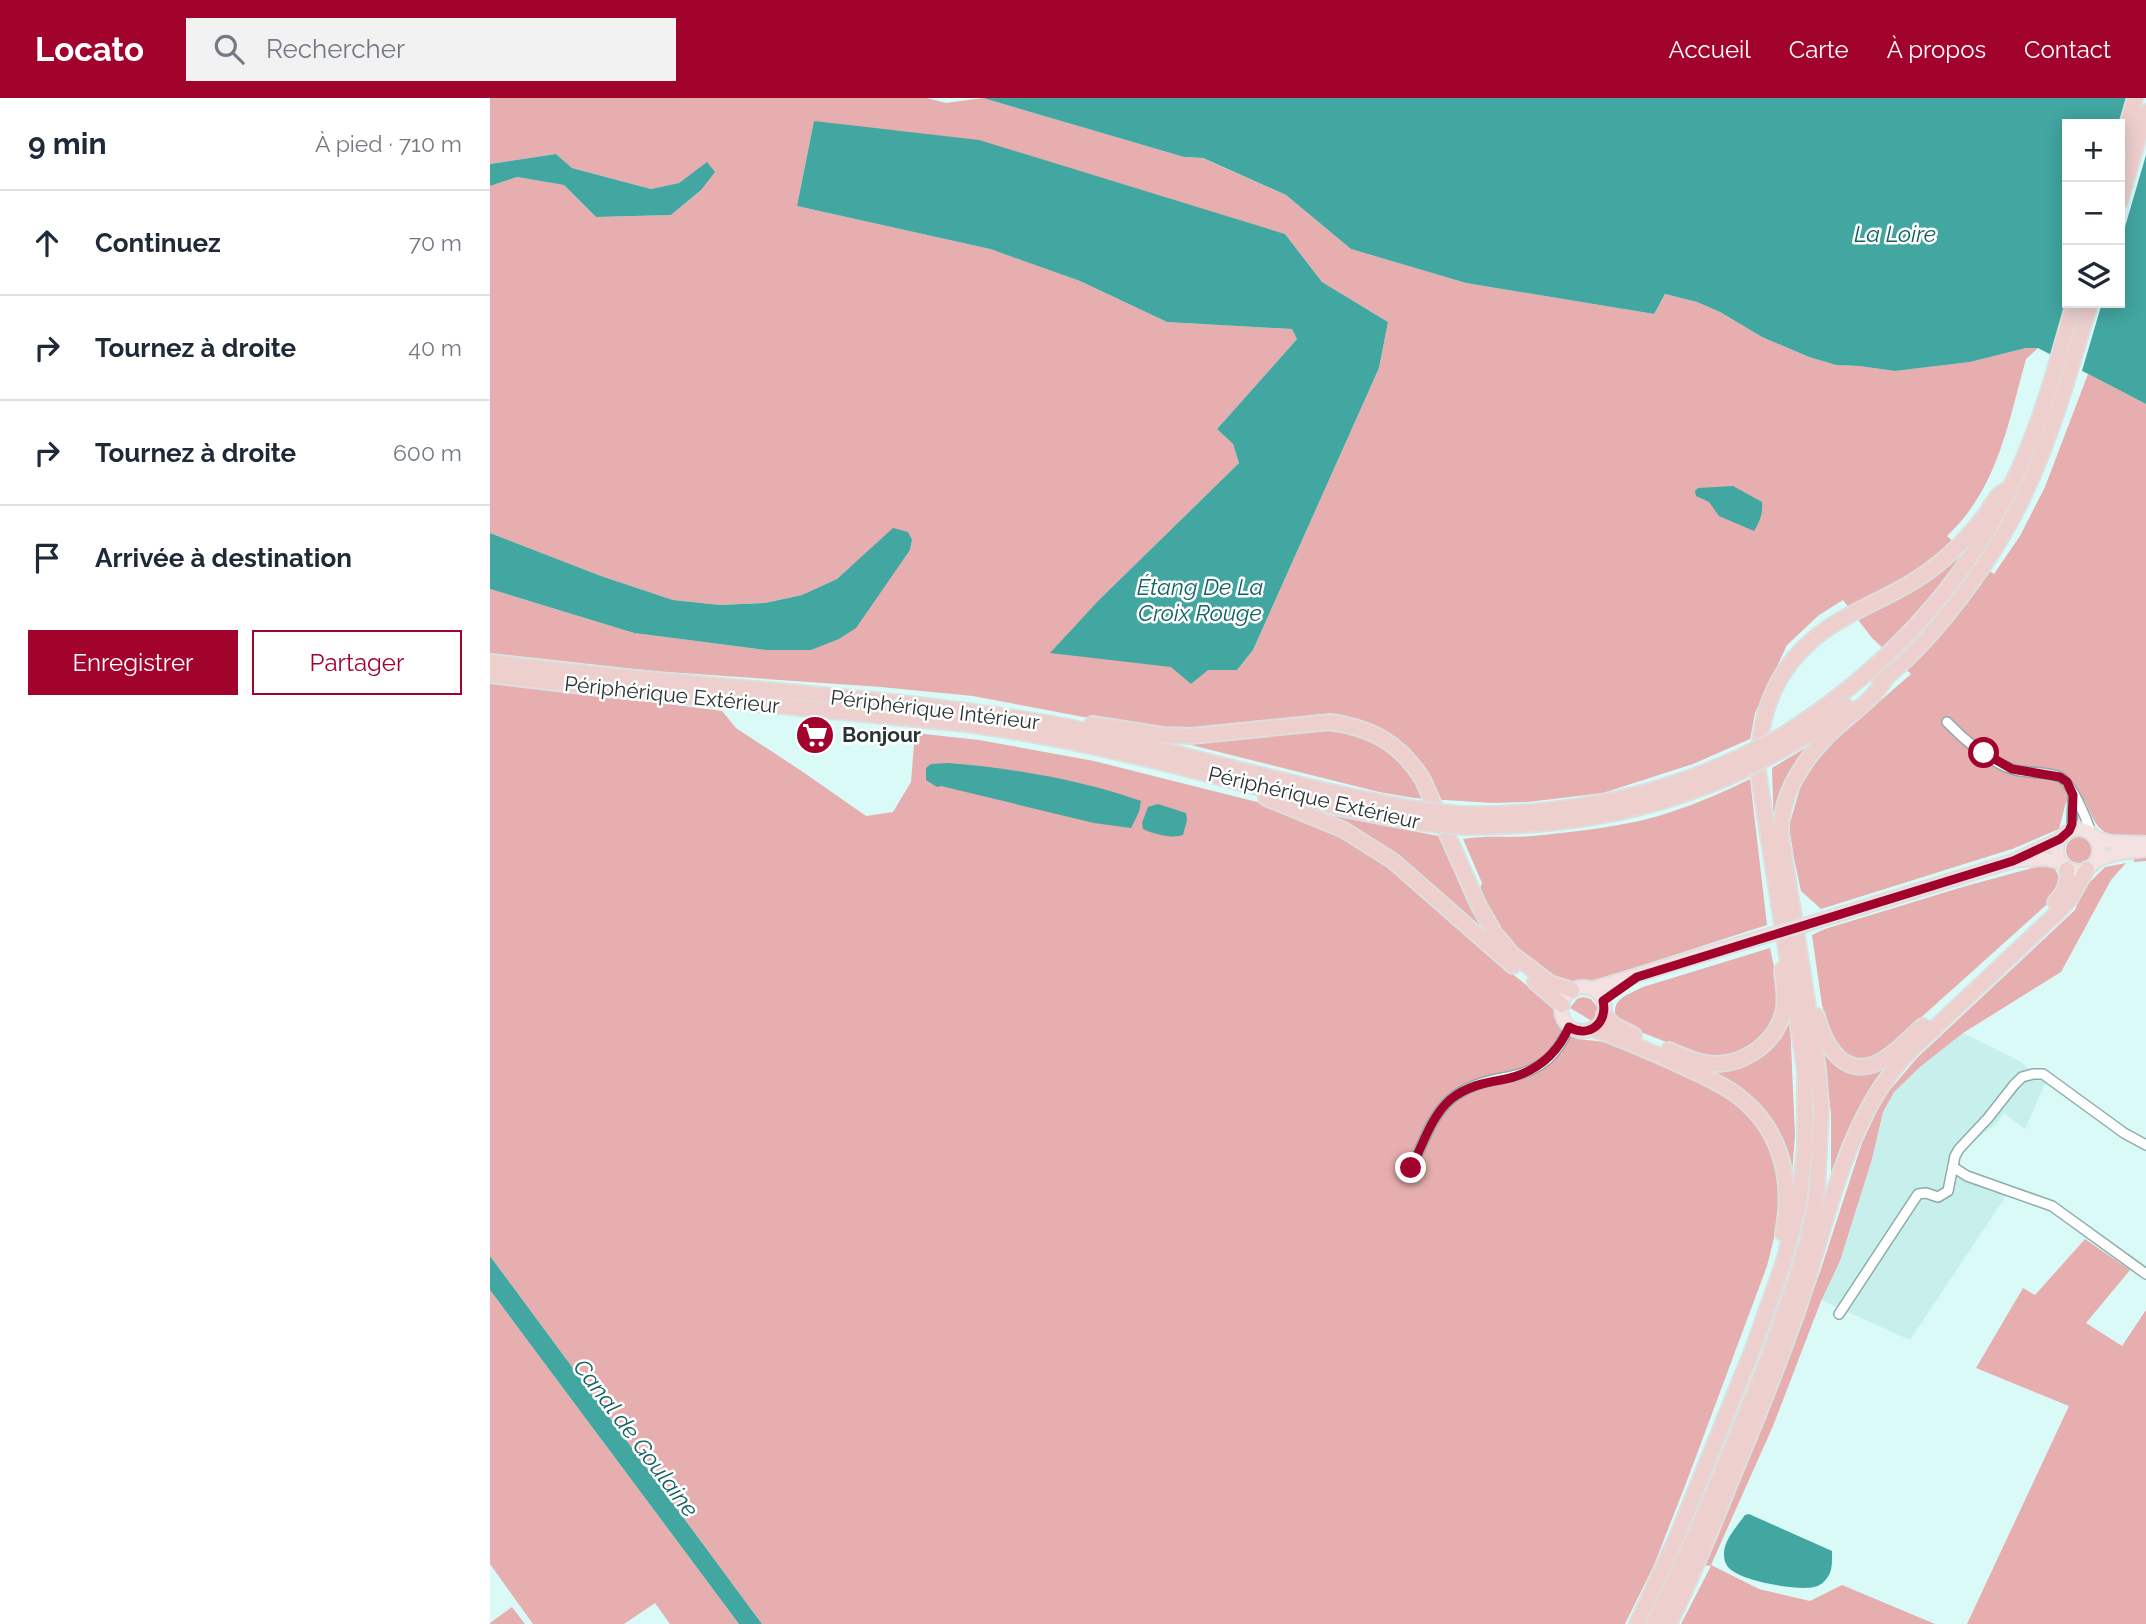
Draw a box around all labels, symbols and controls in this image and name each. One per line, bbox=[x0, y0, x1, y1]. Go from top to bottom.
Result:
search box bbox=[186, 18, 676, 81]
text: Locato bbox=[35, 30, 144, 69]
icon: search bbox=[210, 30, 248, 68]
text: Rechercher bbox=[266, 34, 405, 64]
text: Accueil bbox=[1669, 35, 1751, 64]
text: Carte bbox=[1789, 35, 1849, 64]
text: À propos bbox=[1887, 35, 1986, 64]
text: Contact bbox=[2024, 35, 2111, 64]
map controls bbox=[2062, 119, 2125, 308]
button: + bbox=[2062, 119, 2125, 182]
text: 9 min bbox=[28, 126, 107, 161]
text: À pied · 710 m bbox=[315, 130, 462, 157]
button: − bbox=[2062, 182, 2125, 245]
water label: La Loire bbox=[1854, 220, 1936, 247]
icon: ahead bbox=[28, 224, 66, 262]
text: Continuez bbox=[95, 228, 221, 258]
text: 70 m bbox=[409, 229, 462, 256]
button: layers bbox=[2062, 245, 2125, 308]
icon: right bbox=[28, 329, 66, 367]
text: Tournez à droite bbox=[95, 333, 296, 363]
text: 40 m bbox=[408, 334, 462, 361]
icon: right bbox=[28, 434, 66, 472]
text: Tournez à droite bbox=[95, 438, 296, 468]
text: 600 m bbox=[393, 439, 462, 466]
icon: arrive bbox=[28, 539, 66, 577]
text: Arrivée à destination bbox=[95, 543, 352, 573]
water label: Étang De La Croix Rouge bbox=[1137, 573, 1263, 626]
button: Enregistrer bbox=[28, 630, 238, 695]
button: Partager bbox=[252, 630, 462, 695]
street label: Périphérique Extérieur bbox=[563, 671, 782, 718]
street label: Périphérique Intérieur bbox=[829, 684, 1042, 735]
supermarket icon: Bonjour bbox=[794, 714, 836, 756]
place label: Bonjour bbox=[842, 722, 921, 747]
route start bbox=[1968, 737, 1999, 768]
street label: Périphérique Extérieur bbox=[1206, 761, 1423, 834]
route end bbox=[1395, 1152, 1426, 1183]
water label: Canal de Goulaine bbox=[568, 1354, 704, 1522]

